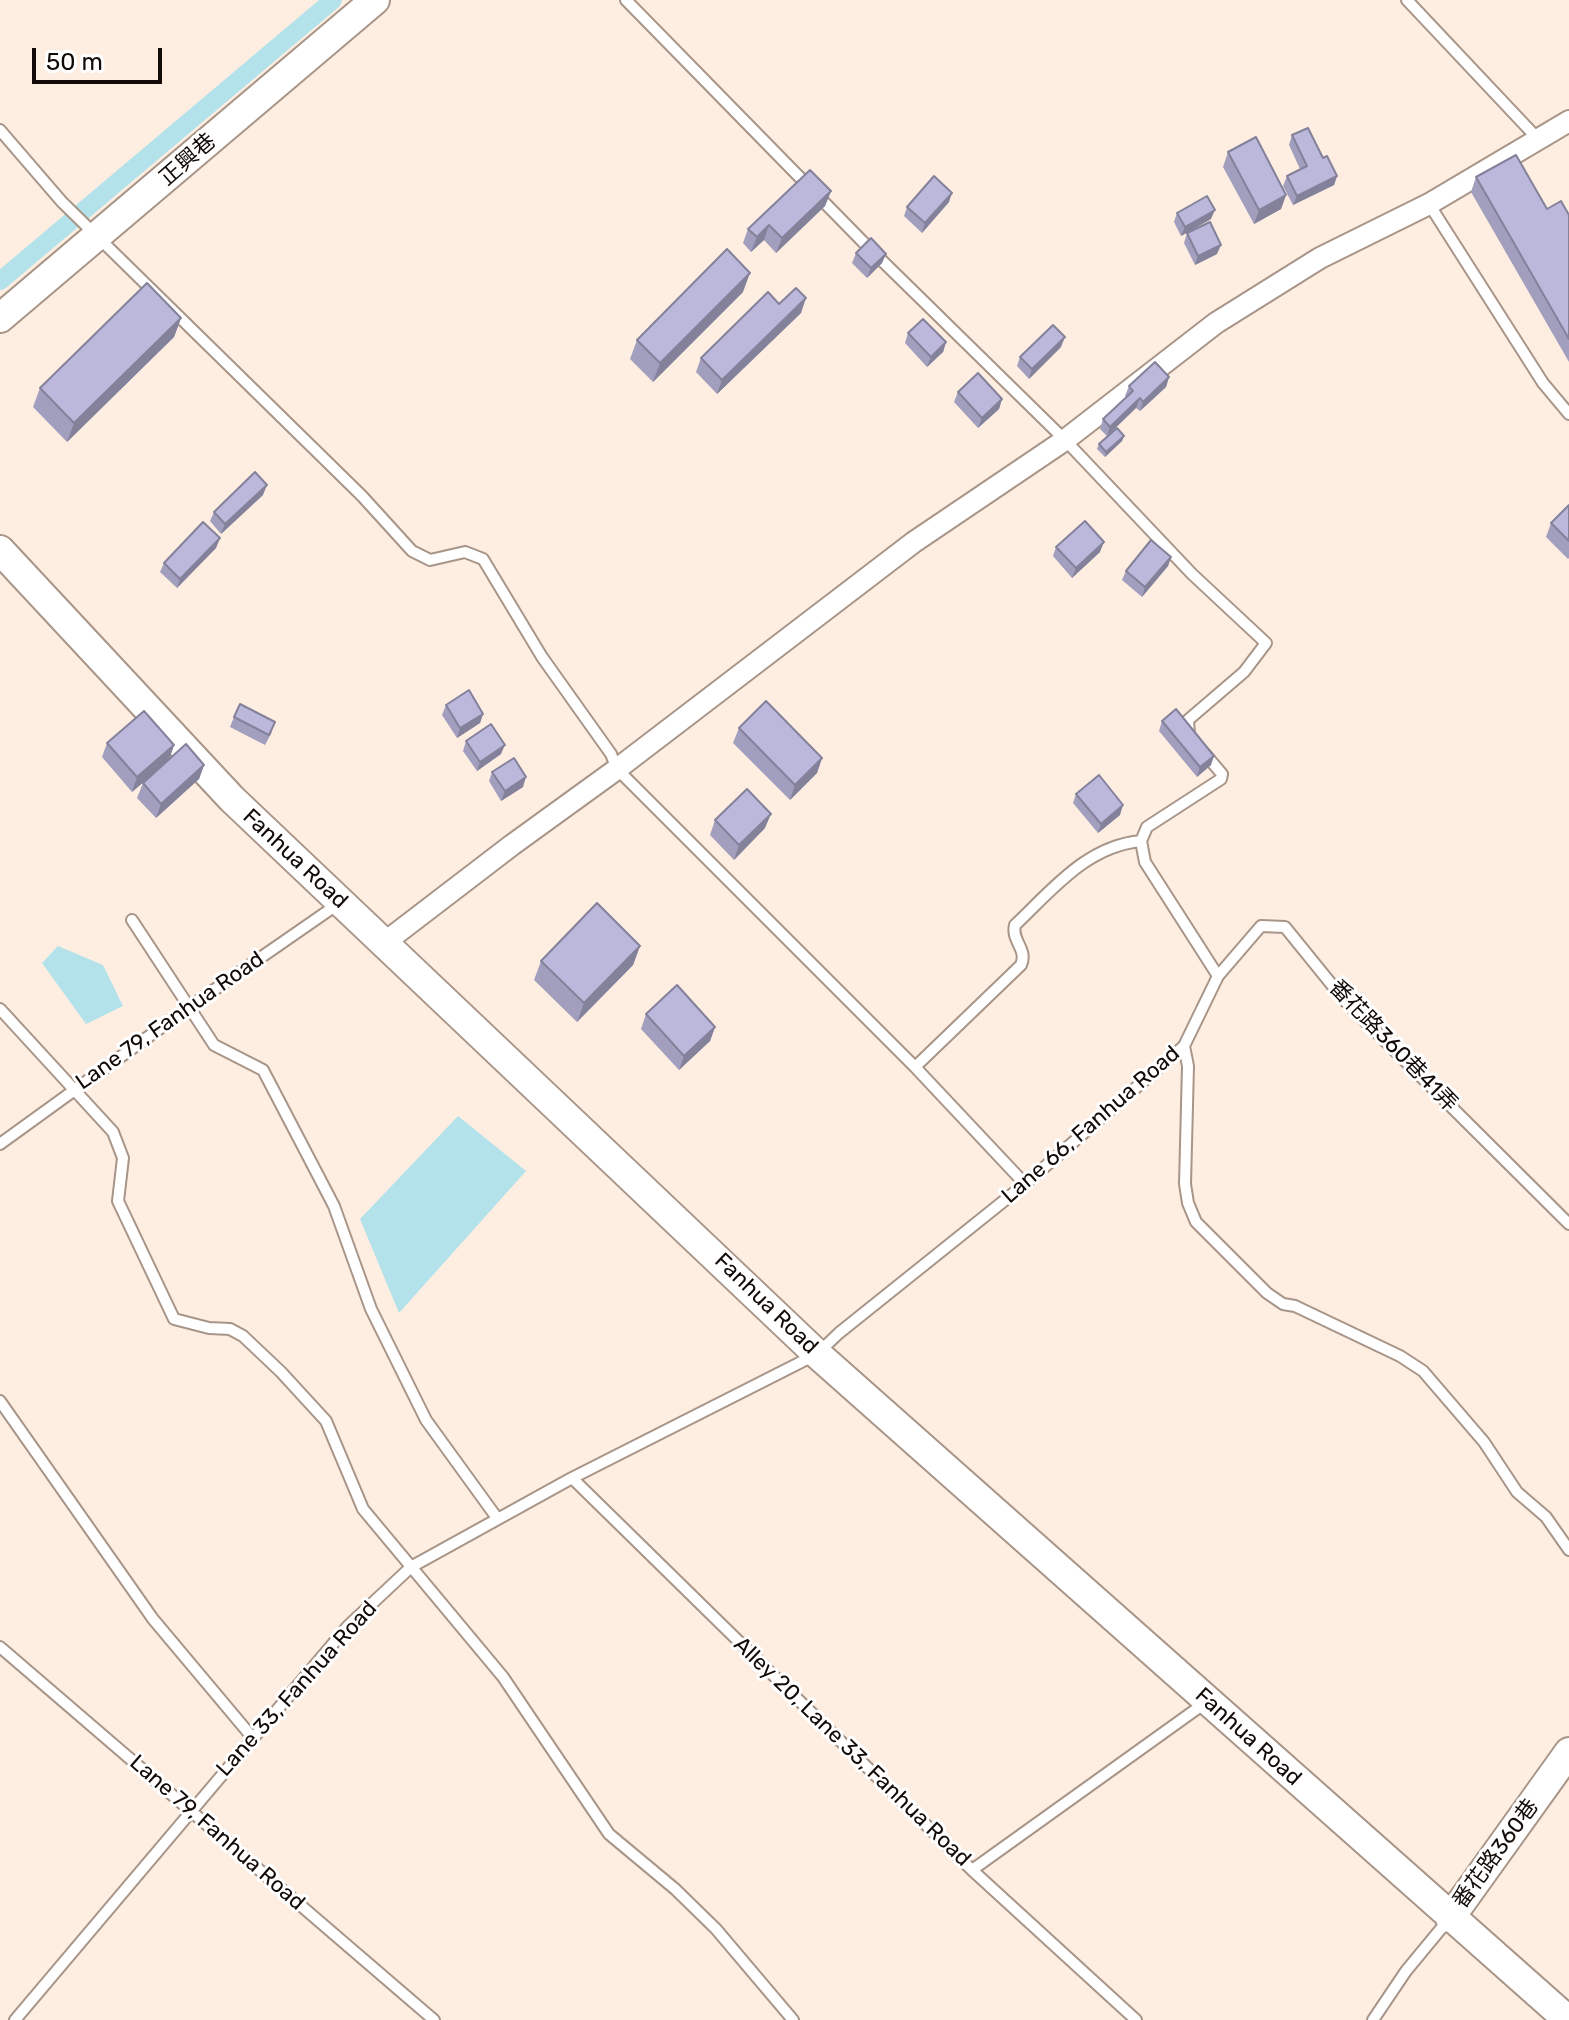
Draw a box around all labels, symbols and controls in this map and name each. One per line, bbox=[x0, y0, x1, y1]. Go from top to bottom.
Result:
scale bar bbox=[36, 32, 166, 82]
text: 50 m bbox=[46, 48, 103, 76]
street label: 正興巷 bbox=[154, 128, 222, 192]
street label: Fanhua Road bbox=[237, 804, 353, 914]
street label: Lane 79, Fanhua Road bbox=[71, 946, 269, 1096]
street label: 番花路360巷41弄 bbox=[1323, 975, 1463, 1117]
street label: Lane 66, Fanhua Road bbox=[997, 1041, 1185, 1209]
street label: Fanhua Road bbox=[709, 1248, 823, 1360]
street label: Lane 33, Fanhua Road bbox=[211, 1596, 383, 1782]
street label: Alley 20, Lane 33, Fanhua Road bbox=[728, 1632, 976, 1872]
street label: Fanhua Road bbox=[1189, 1682, 1307, 1792]
street label: Lane 79, Fanhua Road bbox=[124, 1750, 310, 1916]
street label: 番花路360巷 bbox=[1448, 1794, 1544, 1914]

